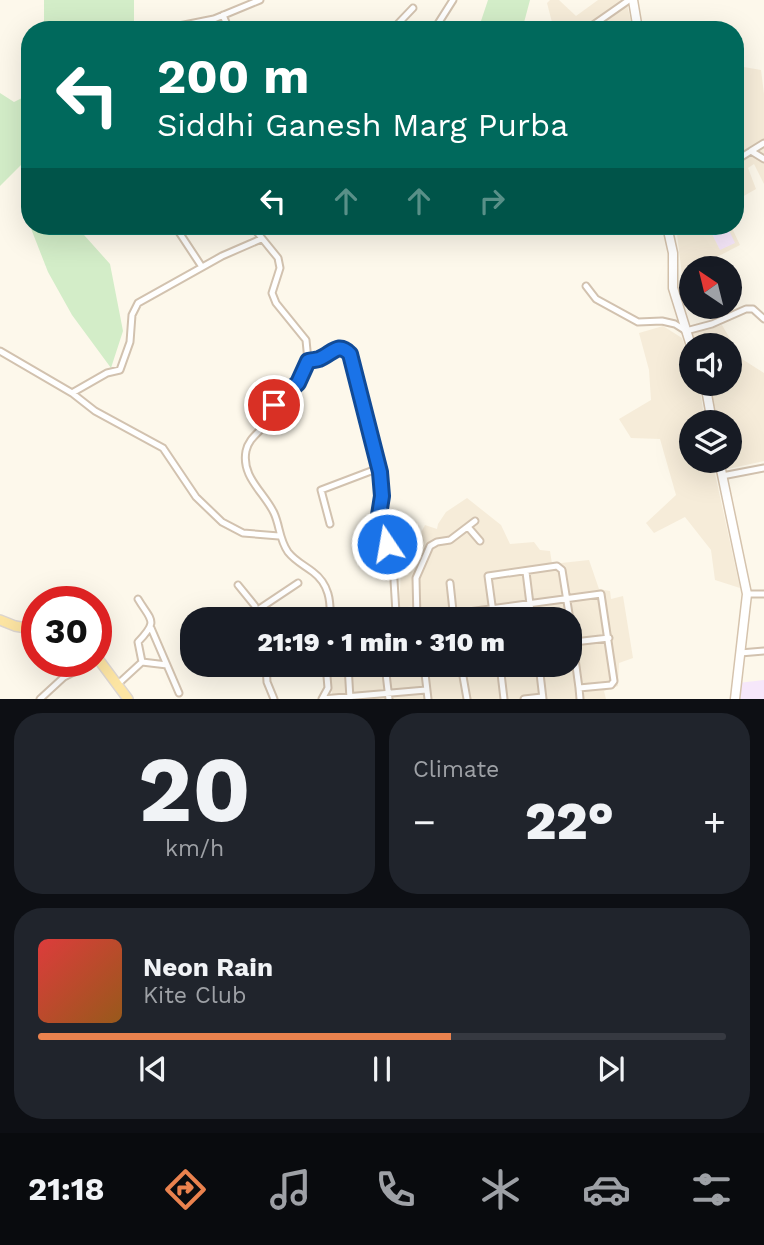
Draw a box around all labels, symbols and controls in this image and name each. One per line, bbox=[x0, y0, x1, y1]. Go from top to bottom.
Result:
text: 200 m bbox=[157, 47, 309, 105]
icon: left bbox=[42, 49, 133, 140]
text: Siddhi Ganesh Marg Purba bbox=[157, 106, 568, 144]
icon: left bbox=[254, 182, 292, 220]
icon: ahead bbox=[327, 182, 365, 220]
icon: ahead bbox=[400, 182, 438, 220]
icon: right bbox=[473, 182, 511, 220]
north arrow bbox=[679, 256, 742, 318]
map controls bbox=[679, 256, 742, 473]
button: sound bbox=[679, 333, 742, 396]
pin bbox=[244, 375, 304, 435]
icon: arrive bbox=[255, 386, 293, 424]
button: layers bbox=[679, 410, 742, 473]
position arrow bbox=[350, 507, 424, 581]
speed limit sign: 30 bbox=[21, 586, 112, 677]
text: 21:19 · 1 min · 310 m bbox=[257, 627, 505, 657]
text: 20 bbox=[138, 736, 251, 843]
text: Climate bbox=[413, 756, 499, 783]
text: 22° bbox=[525, 791, 614, 852]
text: − bbox=[413, 800, 436, 844]
text: + bbox=[703, 800, 726, 844]
text: km/h bbox=[165, 835, 224, 862]
text: Neon Rain bbox=[143, 952, 273, 982]
text: Kite Club bbox=[143, 982, 246, 1009]
icon: previous bbox=[134, 1050, 172, 1088]
icon: pause bbox=[363, 1050, 401, 1088]
icon: next bbox=[592, 1050, 630, 1088]
icon: directions bbox=[161, 1165, 210, 1214]
icon: music bbox=[266, 1165, 315, 1214]
icon: phone bbox=[371, 1165, 420, 1214]
icon: climate bbox=[476, 1165, 525, 1214]
icon: car bbox=[582, 1165, 631, 1214]
icon: filters bbox=[687, 1165, 736, 1214]
text: 21:18 bbox=[28, 1170, 105, 1208]

